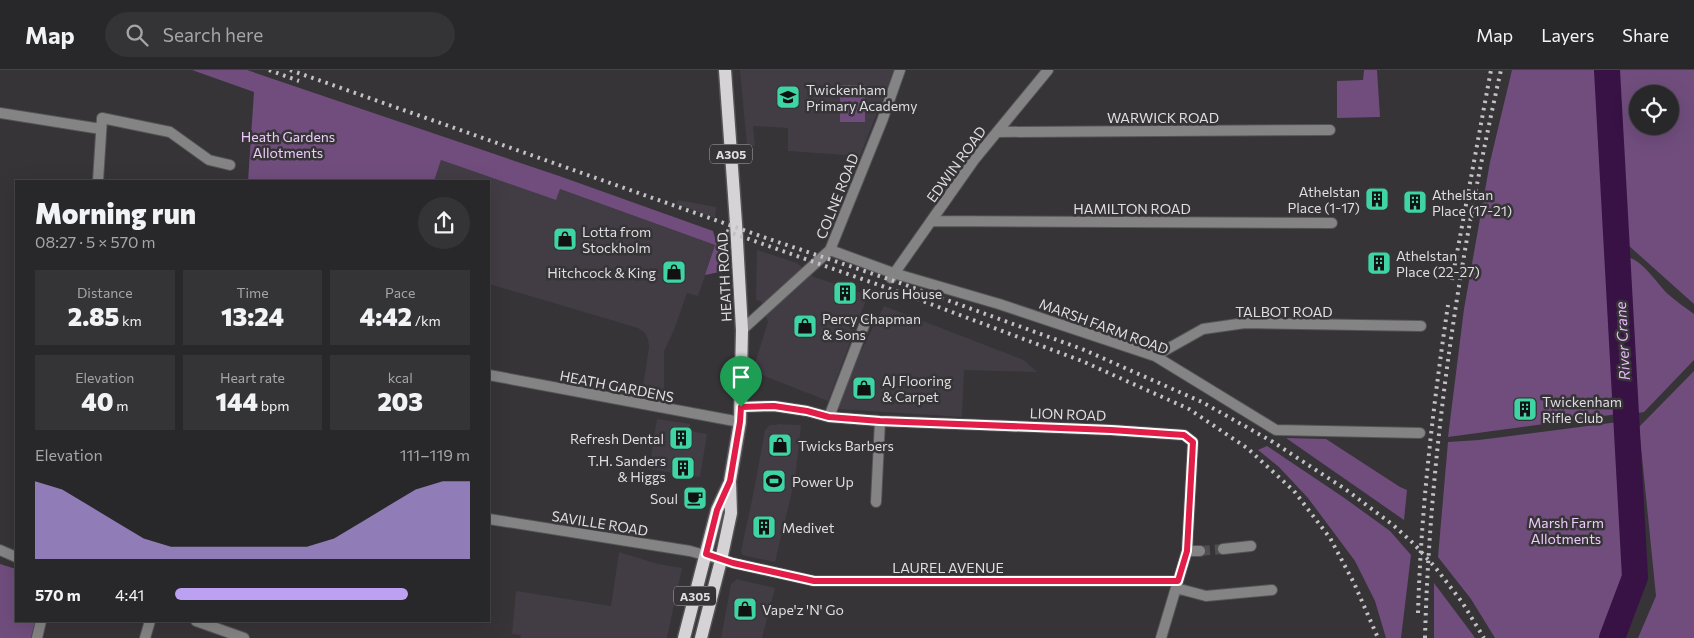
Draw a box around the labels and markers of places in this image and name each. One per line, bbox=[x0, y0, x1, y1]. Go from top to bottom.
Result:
place label: Twickenham Primary Academy bbox=[806, 81, 917, 114]
school or university icon: Twickenham Primary Academy bbox=[775, 84, 801, 110]
place label: Athelstan Place (1-17) bbox=[1288, 183, 1360, 216]
building icon: Athelstan Place (1-17) bbox=[1364, 186, 1390, 212]
place label: Athelstan Place (17-21) bbox=[1432, 186, 1512, 219]
building icon: Athelstan Place (17-21) bbox=[1402, 189, 1428, 215]
place label: Lotta from Stockholm bbox=[582, 223, 651, 256]
shop icon: Lotta from Stockholm bbox=[552, 226, 578, 252]
place label: Athelstan Place (22-27) bbox=[1396, 247, 1480, 280]
building icon: Athelstan Place (22-27) bbox=[1366, 250, 1392, 276]
shop icon: Hitchcock & King bbox=[661, 259, 687, 285]
place label: Hitchcock & King bbox=[547, 264, 656, 281]
building icon: Korus House bbox=[832, 280, 858, 306]
place label: Korus House bbox=[862, 285, 942, 302]
place label: Percy Chapman & Sons bbox=[822, 310, 921, 343]
shop icon: Percy Chapman & Sons bbox=[792, 313, 818, 339]
pin bbox=[720, 356, 762, 407]
place label: AJ Flooring & Carpet bbox=[882, 372, 952, 405]
shop icon: AJ Flooring & Carpet bbox=[851, 375, 877, 401]
place label: Twickenham Rifle Club bbox=[1542, 393, 1622, 426]
building icon: Twickenham Rifle Club bbox=[1512, 396, 1538, 422]
building icon: Refresh Dental bbox=[668, 425, 694, 451]
place label: Refresh Dental bbox=[570, 430, 664, 447]
shop icon: Twicks Barbers bbox=[767, 432, 793, 458]
place label: Twicks Barbers bbox=[798, 437, 894, 454]
place label: T.H. Sanders & Higgs bbox=[588, 452, 666, 485]
building icon: T.H. Sanders & Higgs bbox=[670, 455, 696, 481]
sports icon: Power Up bbox=[761, 468, 787, 494]
place label: Power Up bbox=[792, 473, 854, 490]
cafe icon: Soul bbox=[682, 485, 708, 511]
place label: Soul bbox=[650, 490, 678, 507]
building icon: Medivet bbox=[751, 514, 777, 540]
place label: Medivet bbox=[782, 519, 835, 536]
shop icon: Vape'z 'N' Go bbox=[732, 596, 758, 622]
place label: Vape'z 'N' Go bbox=[762, 601, 844, 618]

